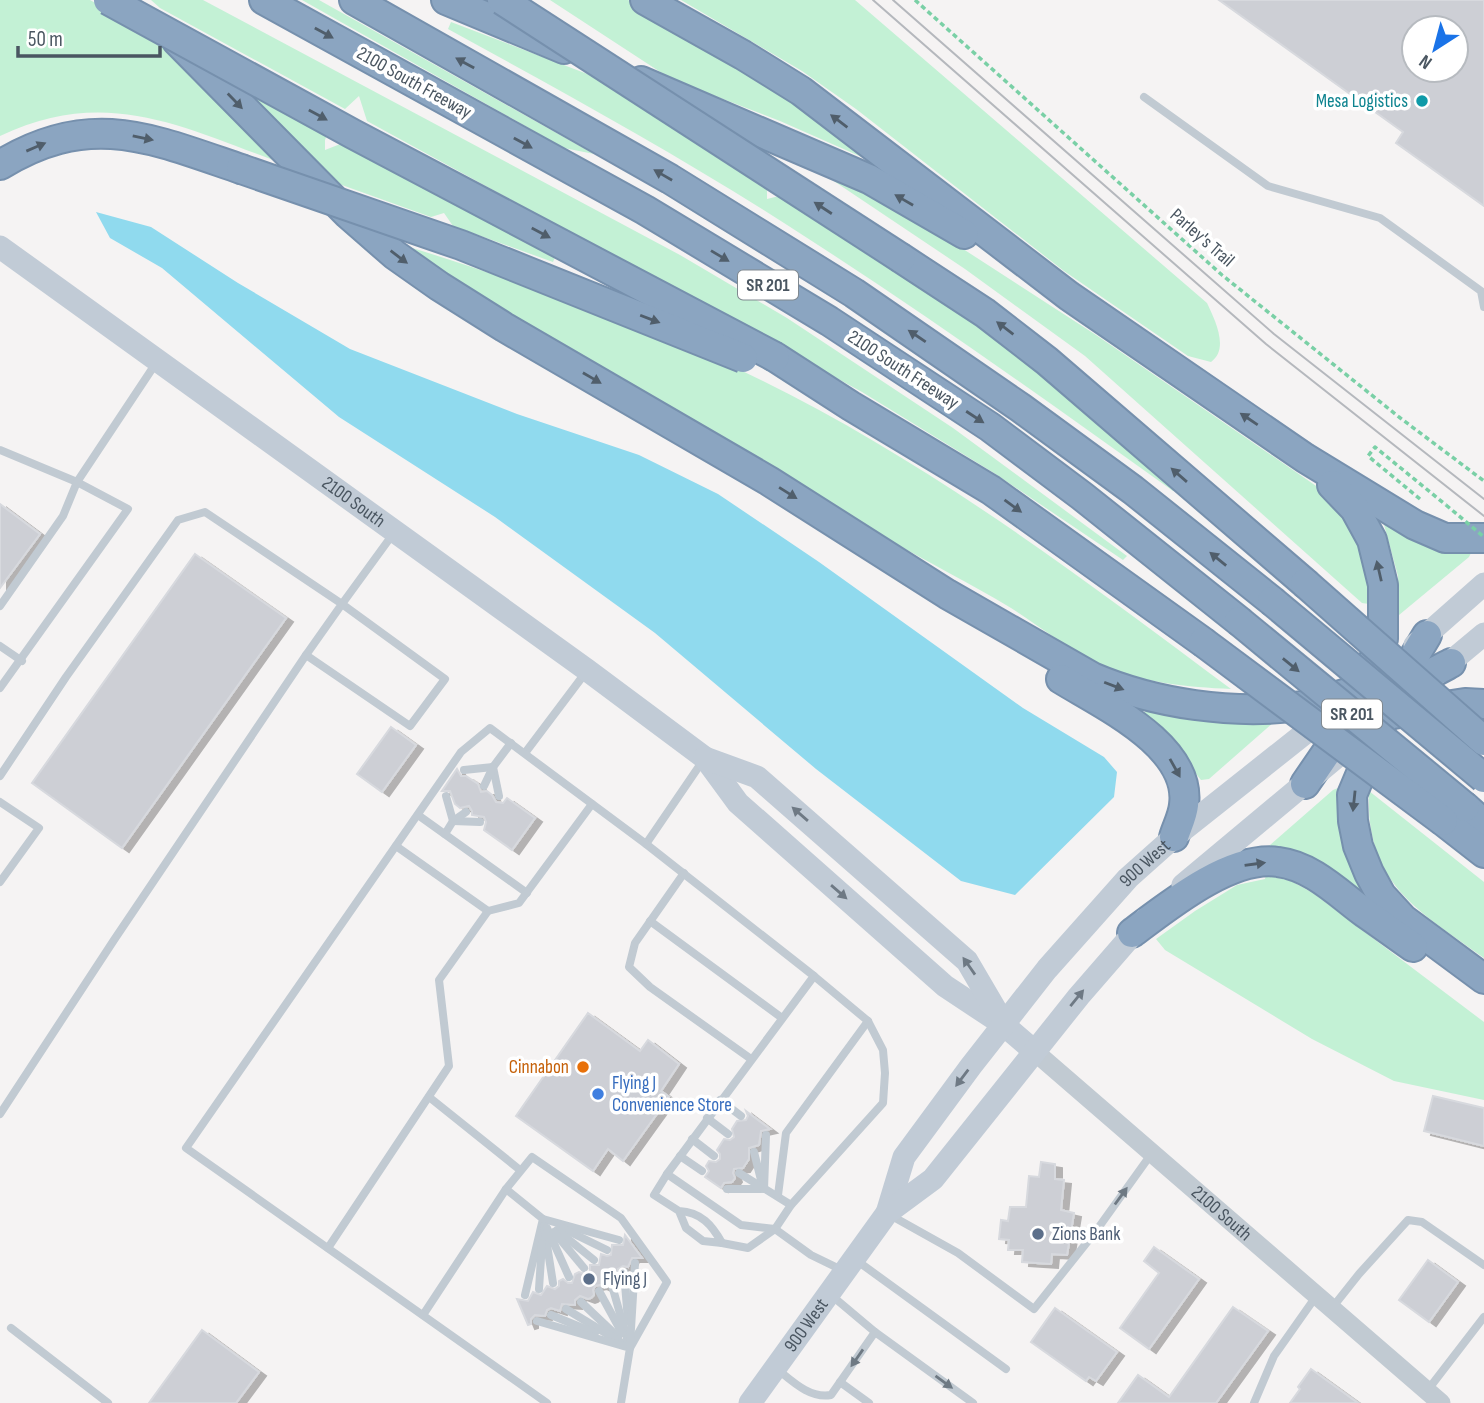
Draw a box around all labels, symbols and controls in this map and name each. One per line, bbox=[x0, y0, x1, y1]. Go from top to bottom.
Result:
scale bar bbox=[18, 14, 159, 58]
north arrow bbox=[1400, 14, 1470, 84]
text: 50 m bbox=[28, 27, 63, 52]
one-way arrow bbox=[314, 27, 334, 39]
street label: 2100 South Freeway bbox=[352, 42, 476, 124]
text: N bbox=[1415, 49, 1437, 74]
one-way arrow bbox=[455, 57, 475, 69]
place label: Mesa Logistics bbox=[1316, 90, 1408, 113]
one-way arrow bbox=[226, 92, 243, 109]
marker: Mesa Logistics bbox=[1414, 93, 1430, 109]
one-way arrow bbox=[308, 109, 328, 121]
one-way arrow bbox=[831, 113, 849, 128]
one-way arrow bbox=[132, 133, 154, 144]
one-way arrow bbox=[513, 137, 533, 149]
one-way arrow bbox=[26, 141, 47, 152]
one-way arrow bbox=[654, 169, 673, 181]
one-way arrow bbox=[895, 193, 914, 206]
one-way arrow bbox=[814, 201, 833, 214]
street label: Parley's Trail bbox=[1165, 204, 1239, 272]
one-way arrow bbox=[531, 227, 551, 239]
one-way arrow bbox=[390, 250, 409, 264]
one-way arrow bbox=[711, 250, 730, 262]
road number: SR 201 bbox=[738, 270, 798, 300]
one-way arrow bbox=[639, 314, 660, 325]
one-way arrow bbox=[996, 322, 1014, 336]
street label: 2100 South Freeway bbox=[843, 326, 963, 415]
one-way arrow bbox=[908, 329, 926, 343]
one-way arrow bbox=[582, 372, 602, 384]
one-way arrow bbox=[965, 410, 984, 423]
one-way arrow bbox=[1240, 412, 1258, 426]
one-way arrow bbox=[1170, 467, 1188, 483]
street label: 2100 South bbox=[318, 471, 390, 532]
one-way arrow bbox=[779, 486, 798, 499]
one-way arrow bbox=[1004, 499, 1022, 513]
one-way arrow bbox=[1210, 551, 1228, 566]
one-way arrow bbox=[1373, 560, 1384, 582]
one-way arrow bbox=[1282, 657, 1300, 672]
one-way arrow bbox=[1103, 680, 1124, 691]
road number: SR 201 bbox=[1322, 700, 1382, 728]
one-way arrow bbox=[1169, 758, 1181, 777]
one-way arrow bbox=[1348, 790, 1359, 812]
one-way arrow bbox=[792, 807, 809, 823]
street label: 900 West bbox=[1114, 834, 1175, 892]
one-way arrow bbox=[1244, 858, 1266, 869]
one-way arrow bbox=[830, 884, 848, 900]
one-way arrow bbox=[962, 957, 976, 976]
one-way arrow bbox=[1070, 990, 1085, 1008]
place label: Cinnabon bbox=[509, 1056, 569, 1079]
marker: Cinnabon bbox=[575, 1059, 591, 1075]
one-way arrow bbox=[955, 1069, 969, 1088]
place label: Flying J Convenience Store bbox=[612, 1072, 732, 1117]
marker: Flying J Convenience Store bbox=[590, 1086, 606, 1102]
street label: 2100 South bbox=[1187, 1181, 1257, 1246]
one-way arrow bbox=[1114, 1187, 1128, 1206]
place label: Zions Bank bbox=[1052, 1223, 1121, 1246]
marker: Zions Bank bbox=[1030, 1226, 1046, 1242]
place label: Flying J bbox=[603, 1268, 647, 1291]
marker: Flying J bbox=[581, 1271, 597, 1287]
street label: 900 West bbox=[779, 1294, 833, 1356]
one-way arrow bbox=[850, 1349, 864, 1367]
one-way arrow bbox=[935, 1375, 953, 1389]

